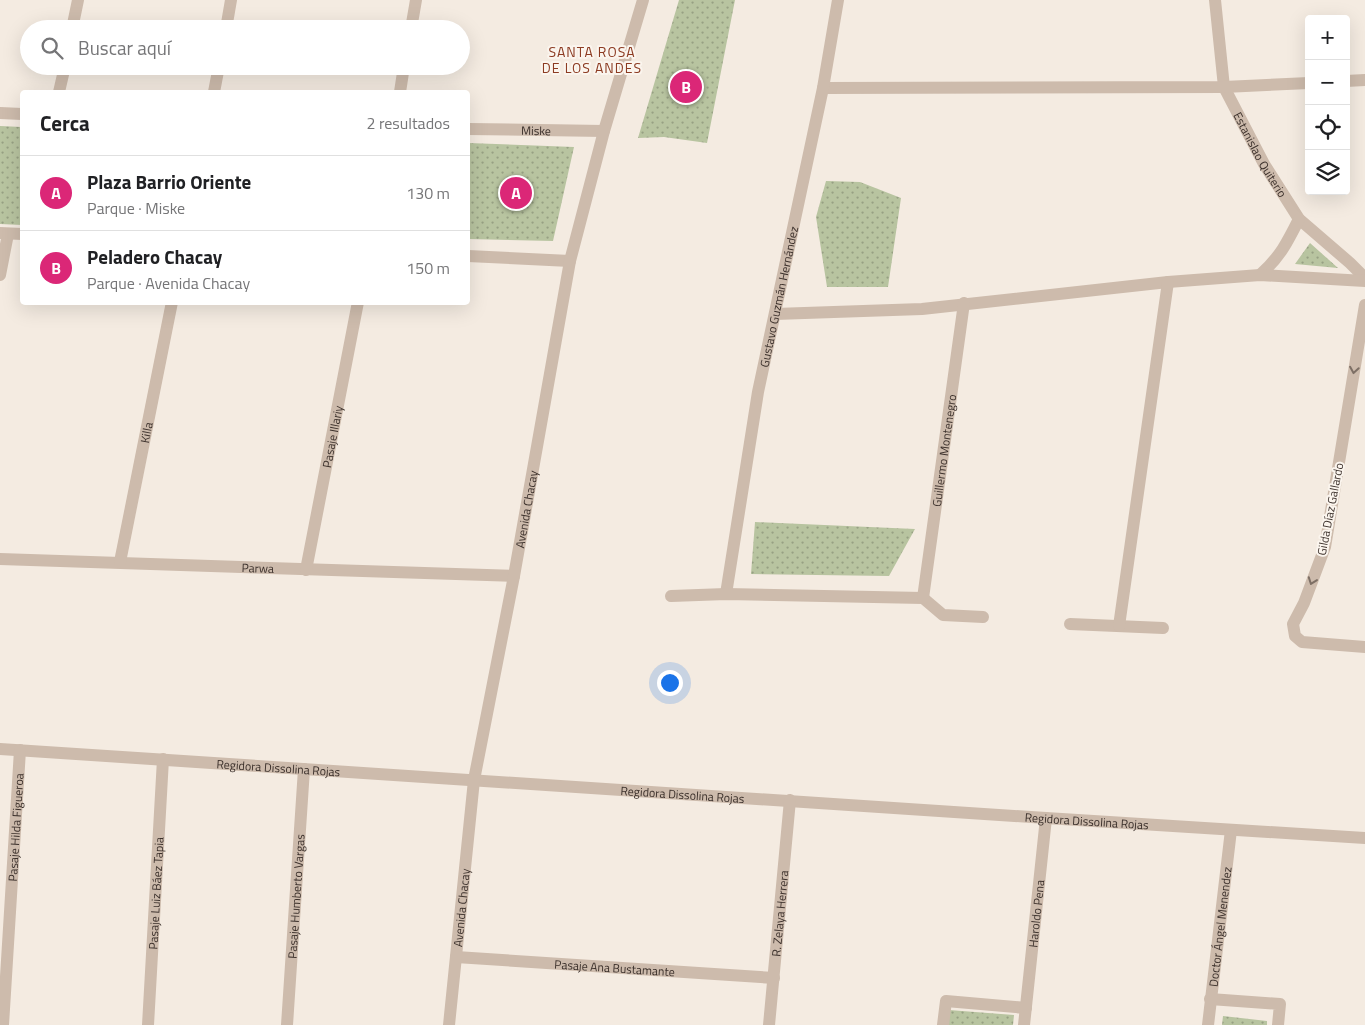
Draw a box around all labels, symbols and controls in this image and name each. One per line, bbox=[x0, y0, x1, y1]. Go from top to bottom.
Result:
map controls bbox=[1305, 15, 1350, 195]
button: + bbox=[1305, 15, 1350, 60]
search box bbox=[20, 20, 470, 75]
text: Buscar aquí bbox=[78, 33, 171, 62]
icon: search bbox=[38, 34, 66, 62]
district label: SANTA ROSA DE LOS ANDES bbox=[542, 41, 642, 78]
button: − bbox=[1305, 60, 1350, 105]
pin: B bbox=[670, 68, 702, 106]
button: locate bbox=[1305, 105, 1350, 150]
text: Cerca bbox=[40, 107, 90, 139]
street label: Estanislao Quiterio bbox=[1229, 108, 1292, 201]
text: 2 resultados bbox=[366, 111, 450, 135]
street label: Miske bbox=[521, 120, 551, 140]
button: layers bbox=[1305, 150, 1350, 195]
text: Plaza Barrio Oriente bbox=[87, 167, 251, 196]
pin: A bbox=[500, 174, 532, 212]
text: A bbox=[51, 181, 61, 205]
text: 130 m bbox=[406, 181, 450, 205]
text: Parque · Miske bbox=[87, 196, 185, 220]
street label: Gustavo Guzmán Hernández bbox=[754, 224, 803, 369]
text: Peladero Chacay bbox=[87, 242, 222, 271]
text: B bbox=[51, 256, 61, 280]
text: 150 m bbox=[406, 256, 450, 280]
text: Parque · Avenida Chacay bbox=[87, 271, 250, 295]
one-way arrow bbox=[1350, 366, 1360, 375]
street label: Guillermo Montenegro bbox=[926, 393, 961, 508]
street label: Pasaje Illariy bbox=[317, 403, 347, 469]
street label: Killa bbox=[135, 420, 157, 445]
street label: Gilda Díaz Gallardo bbox=[1312, 461, 1348, 557]
street label: Avenida Chacay bbox=[510, 469, 542, 550]
street label: Parwa bbox=[241, 557, 274, 578]
one-way arrow bbox=[1308, 576, 1318, 584]
your location bbox=[657, 670, 683, 696]
street label: Regidora Dissolina Rojas bbox=[216, 754, 341, 781]
street label: Pasaje Hilda Figueroa bbox=[2, 773, 28, 882]
street label: Regidora Dissolina Rojas bbox=[620, 780, 745, 808]
street label: Regidora Dissolina Rojas bbox=[1024, 807, 1150, 834]
street label: Pasaje Humberto Vargas bbox=[282, 833, 309, 959]
street label: Pasaje Luiz Báez Tapia bbox=[143, 836, 168, 950]
street label: Doctor Ángel Menendez bbox=[1203, 866, 1236, 988]
street label: Avenida Chacay bbox=[448, 867, 474, 948]
street label: R. Zelaya Herrera bbox=[766, 869, 793, 958]
street label: Haroldo Pena bbox=[1023, 879, 1049, 949]
street label: Pasaje Ana Bustamante bbox=[554, 954, 675, 981]

